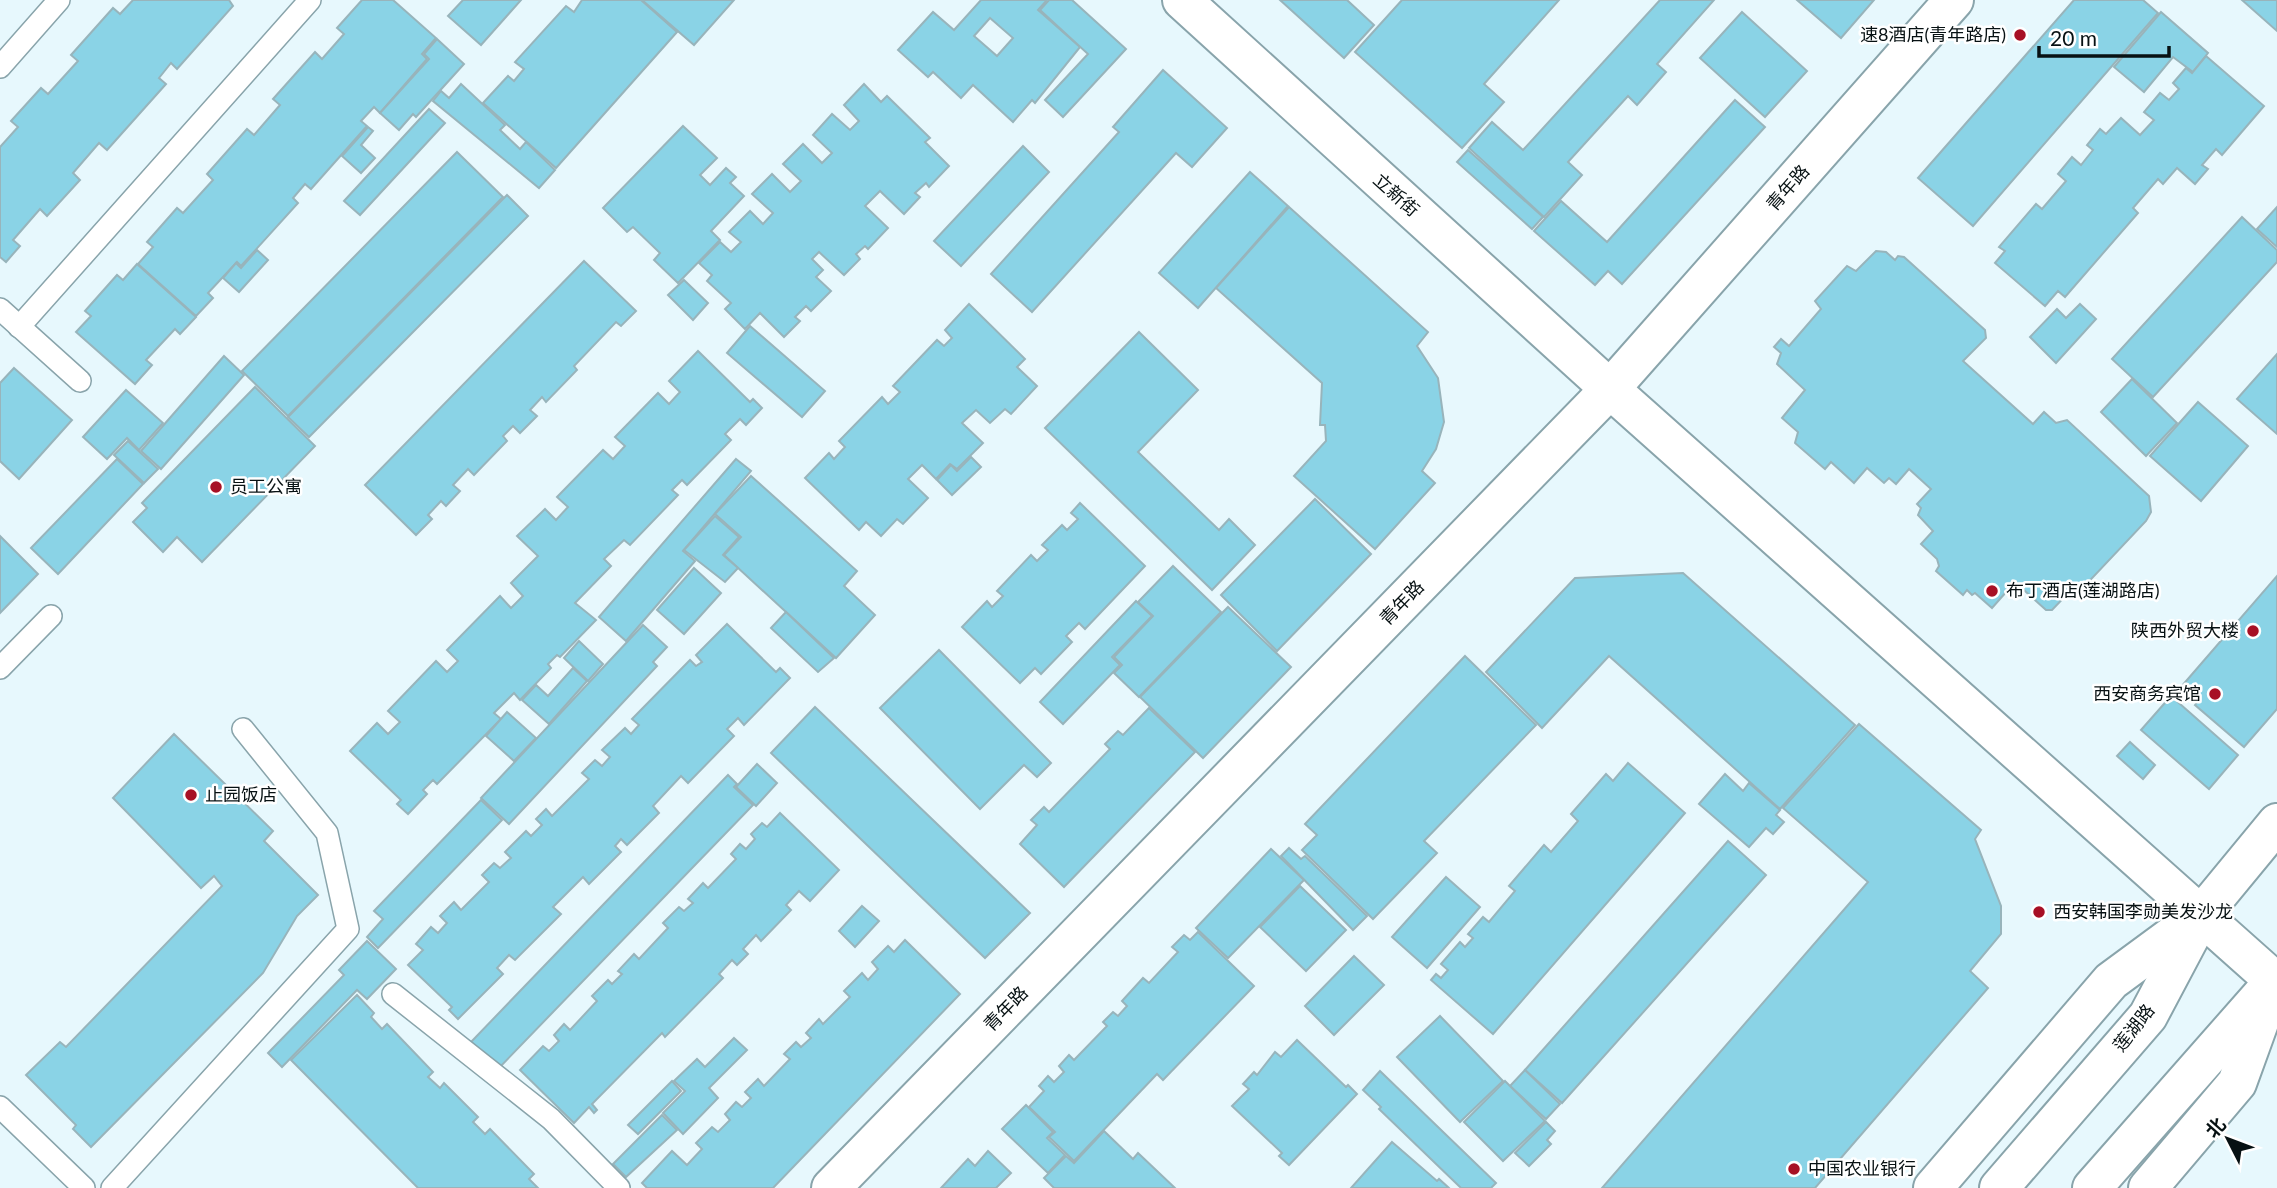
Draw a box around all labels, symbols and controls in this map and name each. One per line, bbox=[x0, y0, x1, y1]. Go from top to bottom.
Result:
scale bar bbox=[2039, 14, 2168, 58]
place label: 速8酒店(青年路店) bbox=[1860, 23, 2006, 45]
text: 20 m bbox=[2050, 25, 2097, 50]
marker: 速8酒店(青年路店) bbox=[2012, 27, 2028, 43]
street label: 青年路 bbox=[1761, 160, 1813, 215]
street label: 立新街 bbox=[1369, 168, 1424, 220]
place label: 员工公寓 bbox=[230, 475, 302, 497]
marker: 员工公寓 bbox=[208, 479, 224, 495]
street label: 青年路 bbox=[1375, 575, 1428, 629]
place label: 布丁酒店(莲湖路店) bbox=[2006, 579, 2160, 601]
marker: 布丁酒店(莲湖路店) bbox=[1984, 583, 2000, 599]
place label: 陕西外贸大楼 bbox=[2131, 619, 2239, 641]
marker: 陕西外贸大楼 bbox=[2245, 623, 2261, 639]
place label: 西安商务宾馆 bbox=[2093, 682, 2201, 704]
marker: 西安商务宾馆 bbox=[2207, 686, 2223, 702]
place label: 止园饭店 bbox=[205, 783, 277, 805]
marker: 止园饭店 bbox=[183, 787, 199, 803]
place label: 西安韩国李勋美发沙龙 bbox=[2053, 900, 2233, 922]
marker: 西安韩国李勋美发沙龙 bbox=[2031, 904, 2047, 920]
street label: 青年路 bbox=[979, 981, 1032, 1035]
street label: 莲湖路 bbox=[2108, 999, 2159, 1055]
north arrow bbox=[2193, 1104, 2263, 1174]
text: 北 bbox=[2200, 1113, 2230, 1142]
place label: 中国农业银行 bbox=[1808, 1157, 1916, 1179]
marker: 中国农业银行 bbox=[1786, 1161, 1802, 1177]

